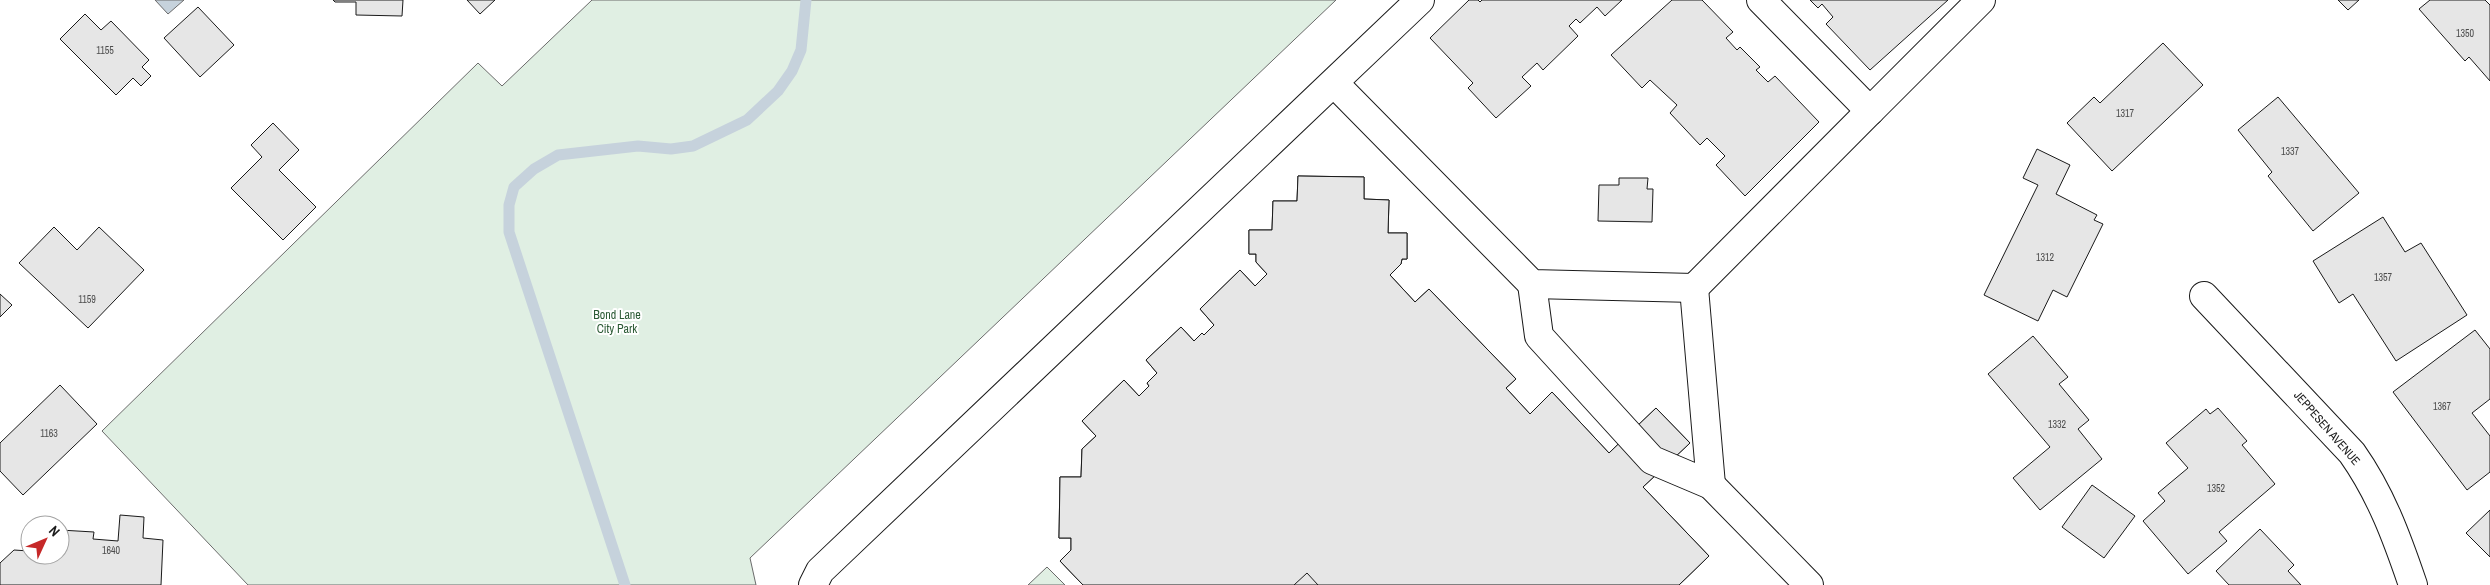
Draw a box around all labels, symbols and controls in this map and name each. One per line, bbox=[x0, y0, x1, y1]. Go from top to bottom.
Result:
house number: 1350 bbox=[2456, 27, 2475, 40]
house number: 1155 bbox=[96, 44, 114, 57]
house number: 1317 bbox=[2116, 107, 2135, 120]
house number: 1337 bbox=[2281, 145, 2300, 158]
house number: 1312 bbox=[2036, 251, 2055, 264]
house number: 1357 bbox=[2374, 271, 2393, 284]
house number: 1159 bbox=[78, 293, 96, 306]
park label: Bond Lane City Park bbox=[593, 307, 641, 337]
street label: JEPPESEN AVENUE bbox=[2290, 388, 2364, 468]
house number: 1367 bbox=[2433, 400, 2452, 413]
house number: 1332 bbox=[2048, 418, 2067, 431]
house number: 1163 bbox=[40, 427, 58, 440]
house number: 1352 bbox=[2207, 482, 2226, 495]
north arrow bbox=[20, 515, 70, 565]
text: N bbox=[45, 522, 64, 540]
house number: 1640 bbox=[102, 544, 121, 557]

